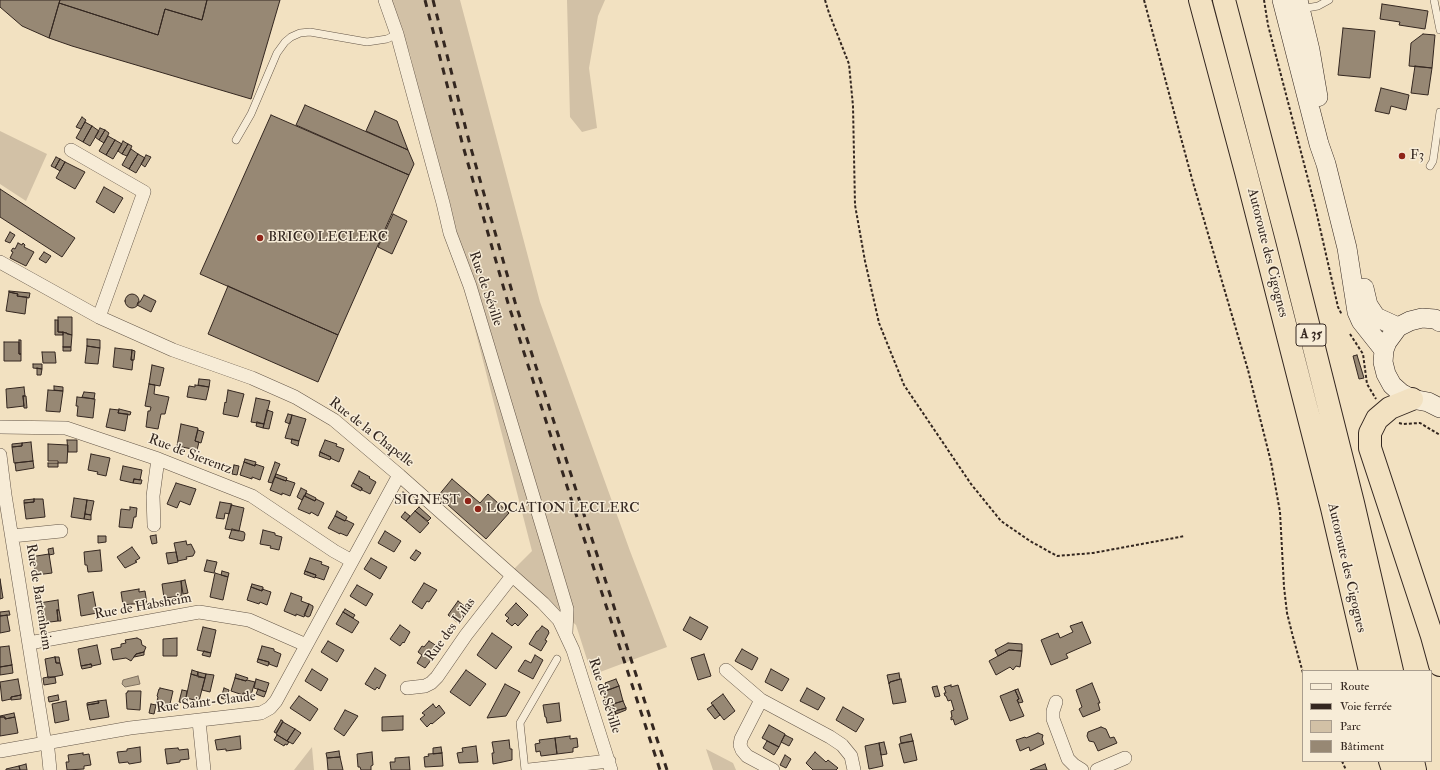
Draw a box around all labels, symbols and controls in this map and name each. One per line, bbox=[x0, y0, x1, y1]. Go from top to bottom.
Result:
place label: F3 bbox=[1410, 148, 1424, 164]
marker: F3 bbox=[1397, 151, 1407, 161]
street label: Autoroute des Cigognes bbox=[1243, 187, 1291, 319]
place label: BRICO LECLERC bbox=[268, 230, 388, 246]
marker: BRICO LECLERC bbox=[255, 233, 265, 243]
street label: Rue de Séville bbox=[464, 249, 506, 329]
road number: A 35 bbox=[1296, 324, 1326, 346]
street label: Rue de la Chapelle bbox=[325, 395, 417, 471]
street label: Rue de Sierentz bbox=[146, 431, 234, 479]
place label: SIGNEST bbox=[394, 493, 460, 509]
marker: SIGNEST bbox=[463, 496, 473, 506]
place label: LOCATION LECLERC bbox=[486, 501, 640, 517]
street label: Autoroute des Cigognes bbox=[1323, 502, 1369, 634]
marker: LOCATION LECLERC bbox=[473, 504, 483, 514]
street label: Rue de Bartenheim bbox=[21, 543, 55, 651]
street label: Rue de Habsheim bbox=[93, 590, 193, 624]
street label: Rue des Lilas bbox=[422, 595, 480, 665]
street label: Rue de Séville bbox=[584, 656, 624, 736]
legend bbox=[1302, 670, 1432, 762]
text: Route bbox=[1340, 679, 1369, 694]
street label: Rue Saint-Claude bbox=[155, 689, 257, 717]
text: Voie ferrée bbox=[1340, 699, 1392, 714]
text: Parc bbox=[1340, 719, 1361, 734]
text: Bâtiment bbox=[1340, 739, 1384, 754]

